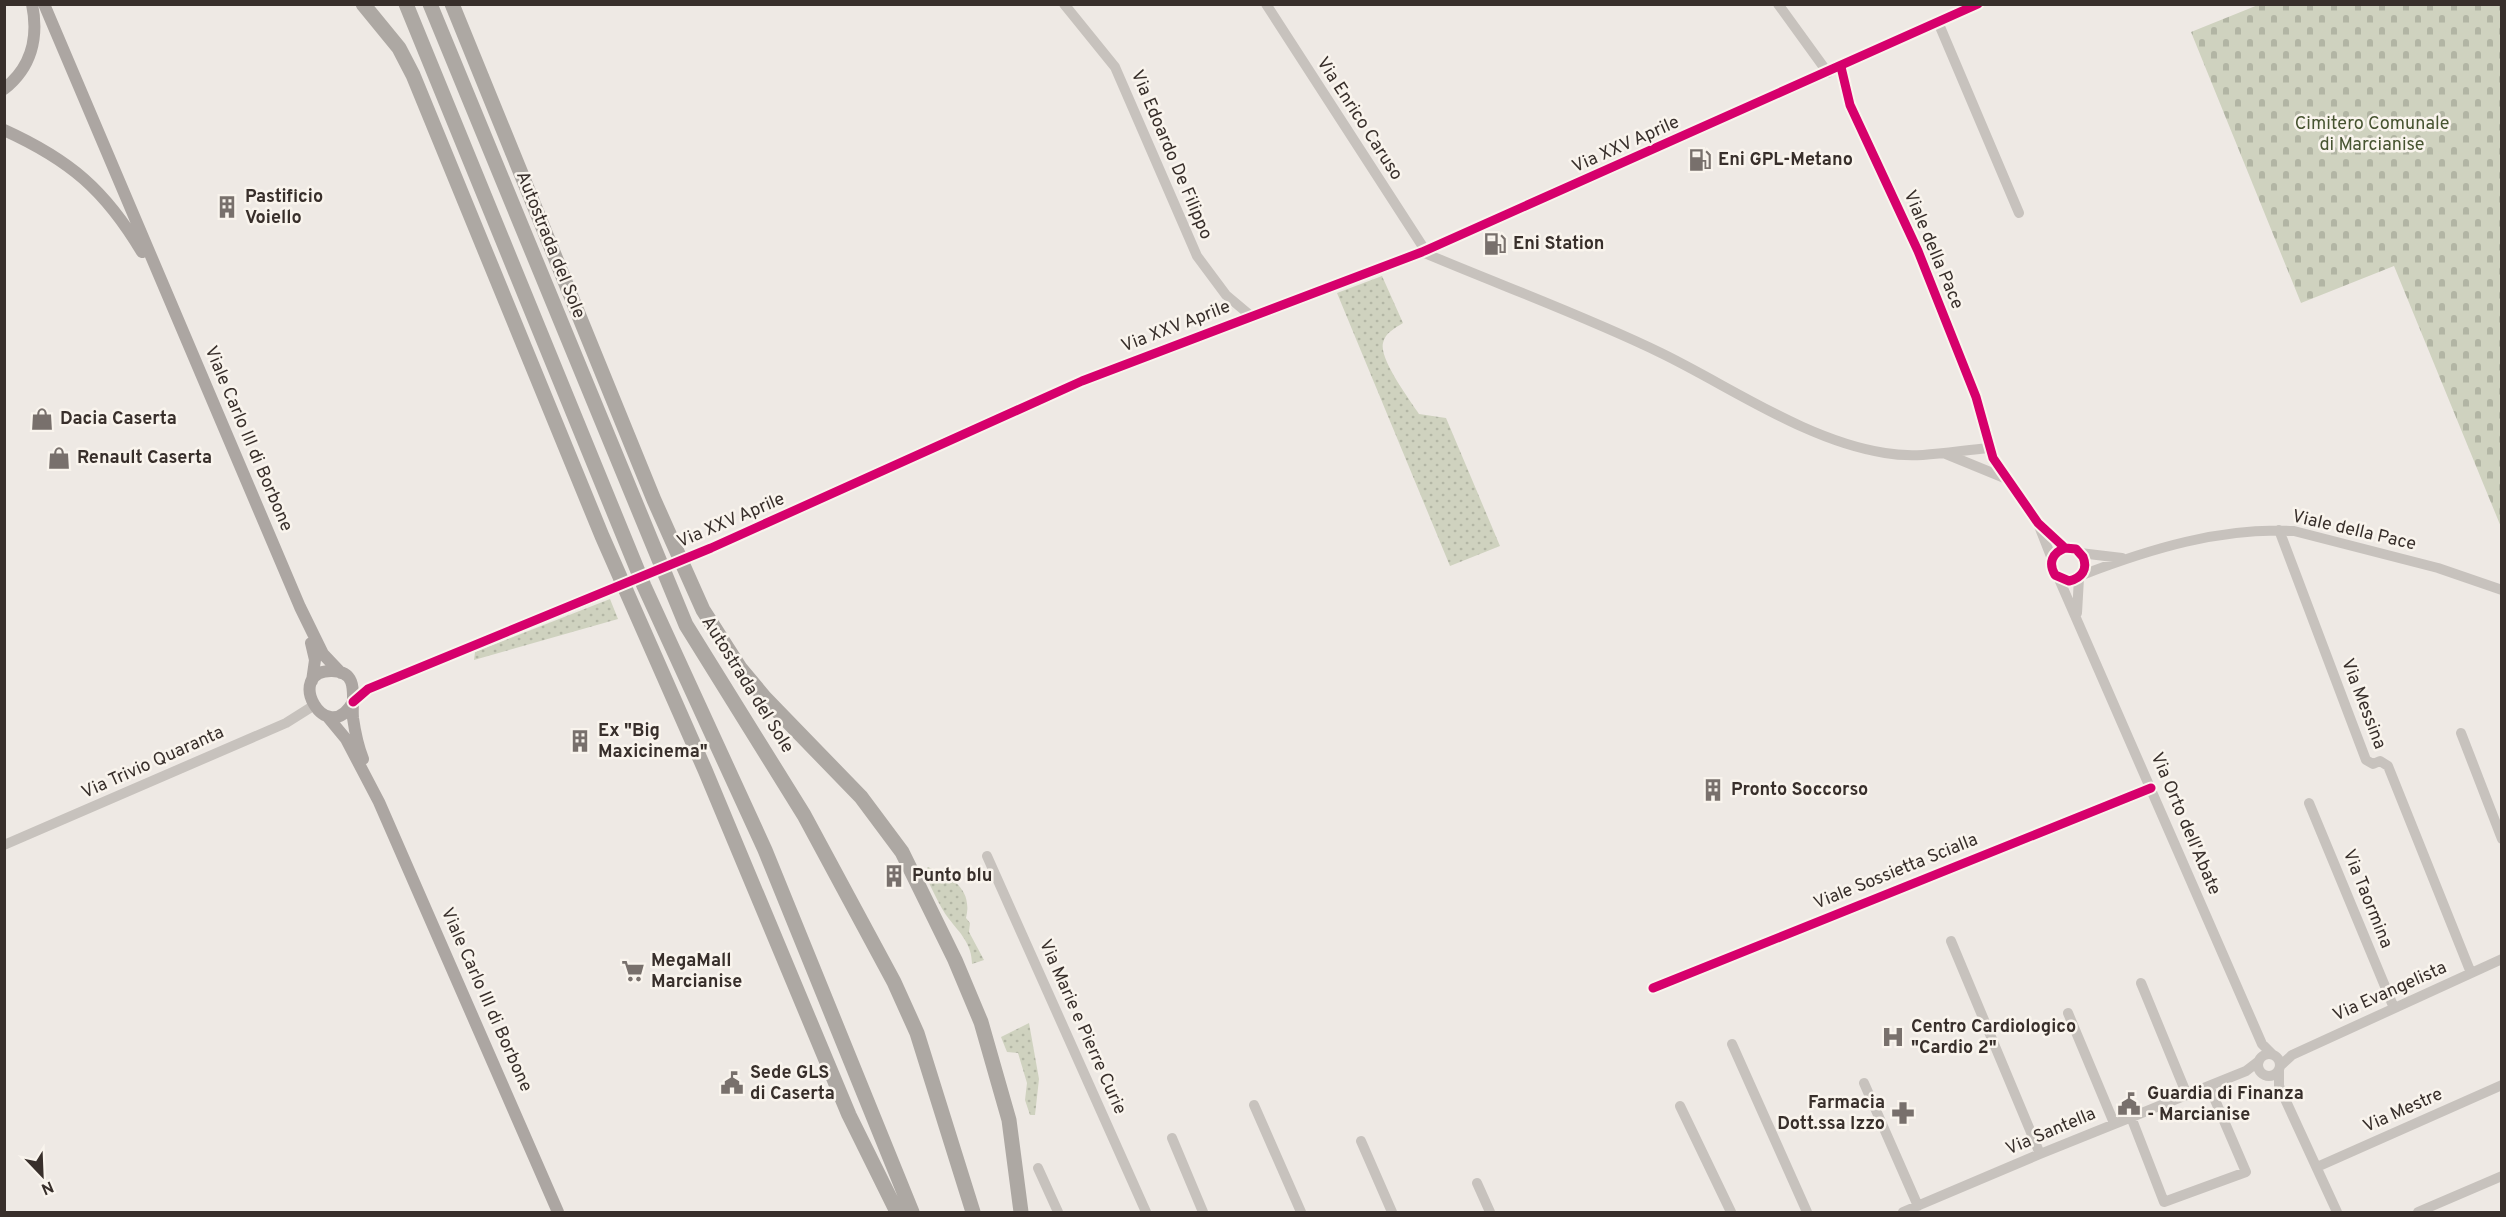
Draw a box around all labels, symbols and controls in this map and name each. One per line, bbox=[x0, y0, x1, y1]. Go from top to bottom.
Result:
street label: Via Enrico Caruso bbox=[1311, 53, 1407, 185]
street label: Via Edoardo De Filippo bbox=[1125, 67, 1217, 243]
street label: Via XXV Aprile bbox=[1569, 111, 1683, 179]
park label: Cimitero Comunale di Marcianise bbox=[2295, 113, 2449, 157]
fuel station icon: Eni GPL-Metano bbox=[1687, 147, 1713, 173]
place label: Eni GPL-Metano bbox=[1718, 149, 1853, 172]
street label: Autostrada del Sole bbox=[510, 168, 590, 322]
place label: Pastificio Voiello bbox=[245, 186, 323, 230]
street label: Viale della Pace bbox=[1898, 187, 1968, 313]
building icon: Pastificio Voiello bbox=[214, 194, 240, 220]
fuel station icon: Eni Station bbox=[1482, 231, 1508, 257]
place label: Eni Station bbox=[1513, 233, 1604, 256]
street label: Via XXV Aprile bbox=[1118, 296, 1234, 358]
street label: Viale Carlo III di Borbone bbox=[198, 343, 298, 535]
shop icon: Dacia Caserta bbox=[29, 406, 55, 432]
place label: Dacia Caserta bbox=[60, 408, 177, 431]
shop icon: Renault Caserta bbox=[46, 445, 72, 471]
place label: Renault Caserta bbox=[77, 447, 212, 470]
street label: Via XXV Aprile bbox=[674, 488, 788, 554]
street label: Viale della Pace bbox=[2290, 506, 2418, 556]
street label: Autostrada del Sole bbox=[696, 612, 798, 758]
street label: Via Messina bbox=[2335, 655, 2391, 753]
place label: Ex "Big Maxicinema" bbox=[598, 720, 708, 764]
street label: Via Trivio Quaranta bbox=[78, 721, 228, 805]
building icon: Ex "Big Maxicinema" bbox=[567, 728, 593, 754]
street label: Via Orto dell'Abate bbox=[2145, 749, 2225, 899]
building icon: Pronto Soccorso bbox=[1700, 777, 1726, 803]
place label: Pronto Soccorso bbox=[1731, 779, 1868, 802]
street label: Viale Sossietta Scialla bbox=[1811, 829, 1981, 915]
street label: Via Taormina bbox=[2337, 846, 2397, 952]
building icon: Punto blu bbox=[881, 863, 907, 889]
place label: Punto blu bbox=[912, 865, 993, 888]
street label: Viale Carlo III di Borbone bbox=[435, 904, 537, 1096]
street label: Via Marie e Pierre Curie bbox=[1033, 936, 1131, 1118]
place label: MegaMall Marcianise bbox=[651, 950, 742, 994]
street label: Via Evangelista bbox=[2330, 957, 2450, 1027]
supermarket icon: MegaMall Marcianise bbox=[620, 958, 646, 984]
place label: Centro Cardiologico "Cardio 2" bbox=[1911, 1016, 2076, 1060]
hospital icon: Centro Cardiologico "Cardio 2" bbox=[1880, 1024, 1906, 1050]
place label: Sede GLS di Caserta bbox=[750, 1062, 835, 1106]
public building icon: Sede GLS di Caserta bbox=[719, 1070, 745, 1096]
place label: Guardia di Finanza - Marcianise bbox=[2147, 1083, 2304, 1127]
street label: Via Mestre bbox=[2360, 1083, 2446, 1139]
public building icon: Guardia di Finanza - Marcianise bbox=[2116, 1091, 2142, 1117]
place label: Farmacia Dott.ssa Izzo bbox=[1777, 1092, 1885, 1136]
pharmacy icon: Farmacia Dott.ssa Izzo bbox=[1890, 1100, 1916, 1126]
street label: Via Santella bbox=[2003, 1103, 2099, 1161]
north arrow bbox=[12, 1145, 72, 1205]
text: N bbox=[38, 1176, 56, 1198]

